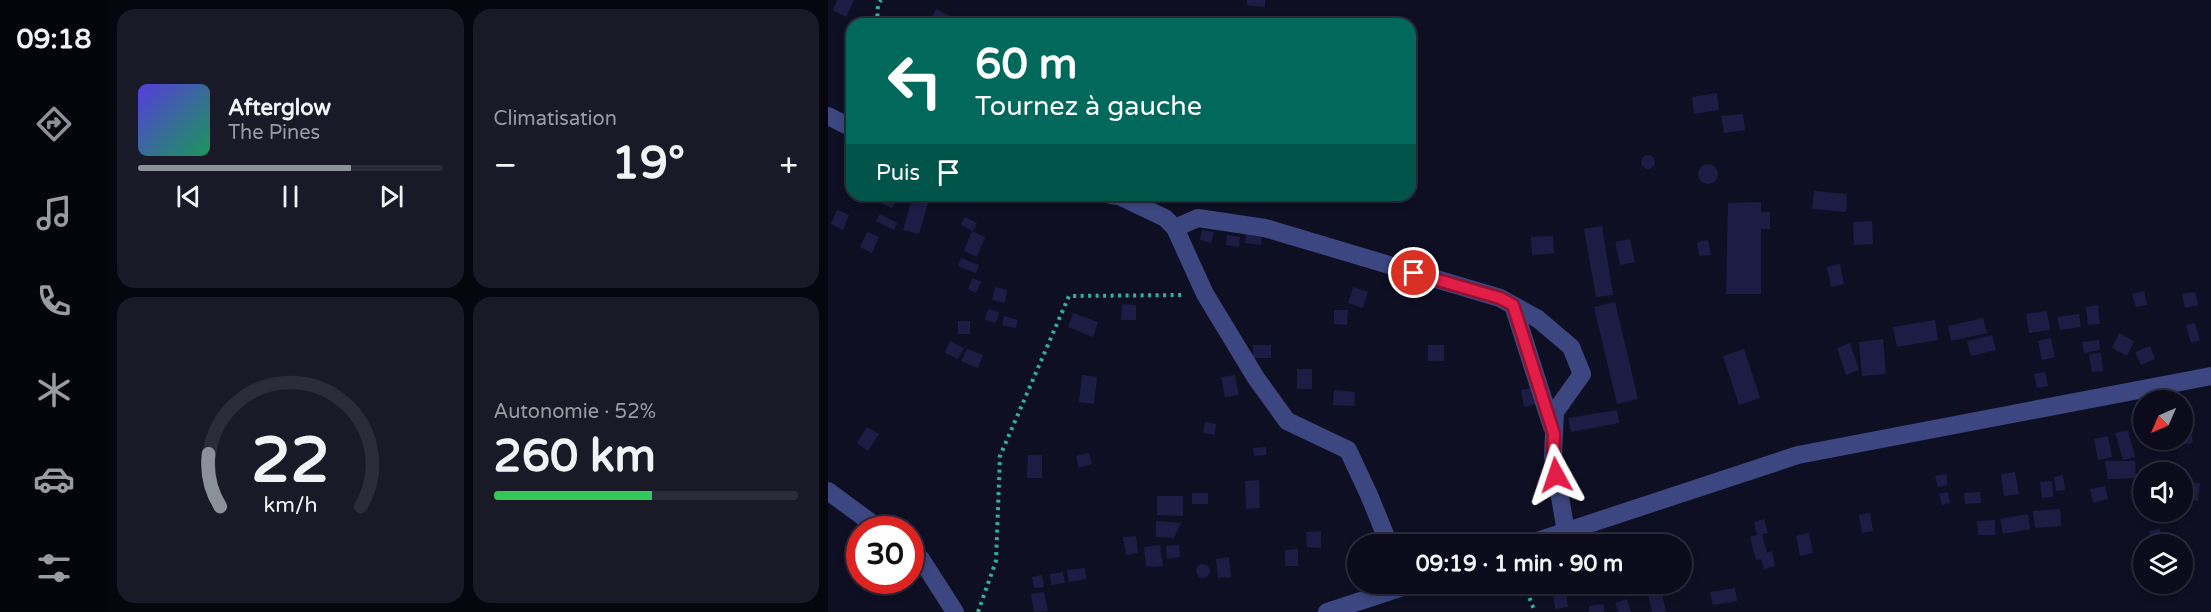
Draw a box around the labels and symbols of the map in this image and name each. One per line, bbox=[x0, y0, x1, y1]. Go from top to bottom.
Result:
pin bbox=[1388, 247, 1439, 298]
north arrow bbox=[2133, 390, 2193, 450]
position arrow bbox=[1524, 443, 1588, 507]
speed limit sign: 30 bbox=[846, 516, 924, 594]

